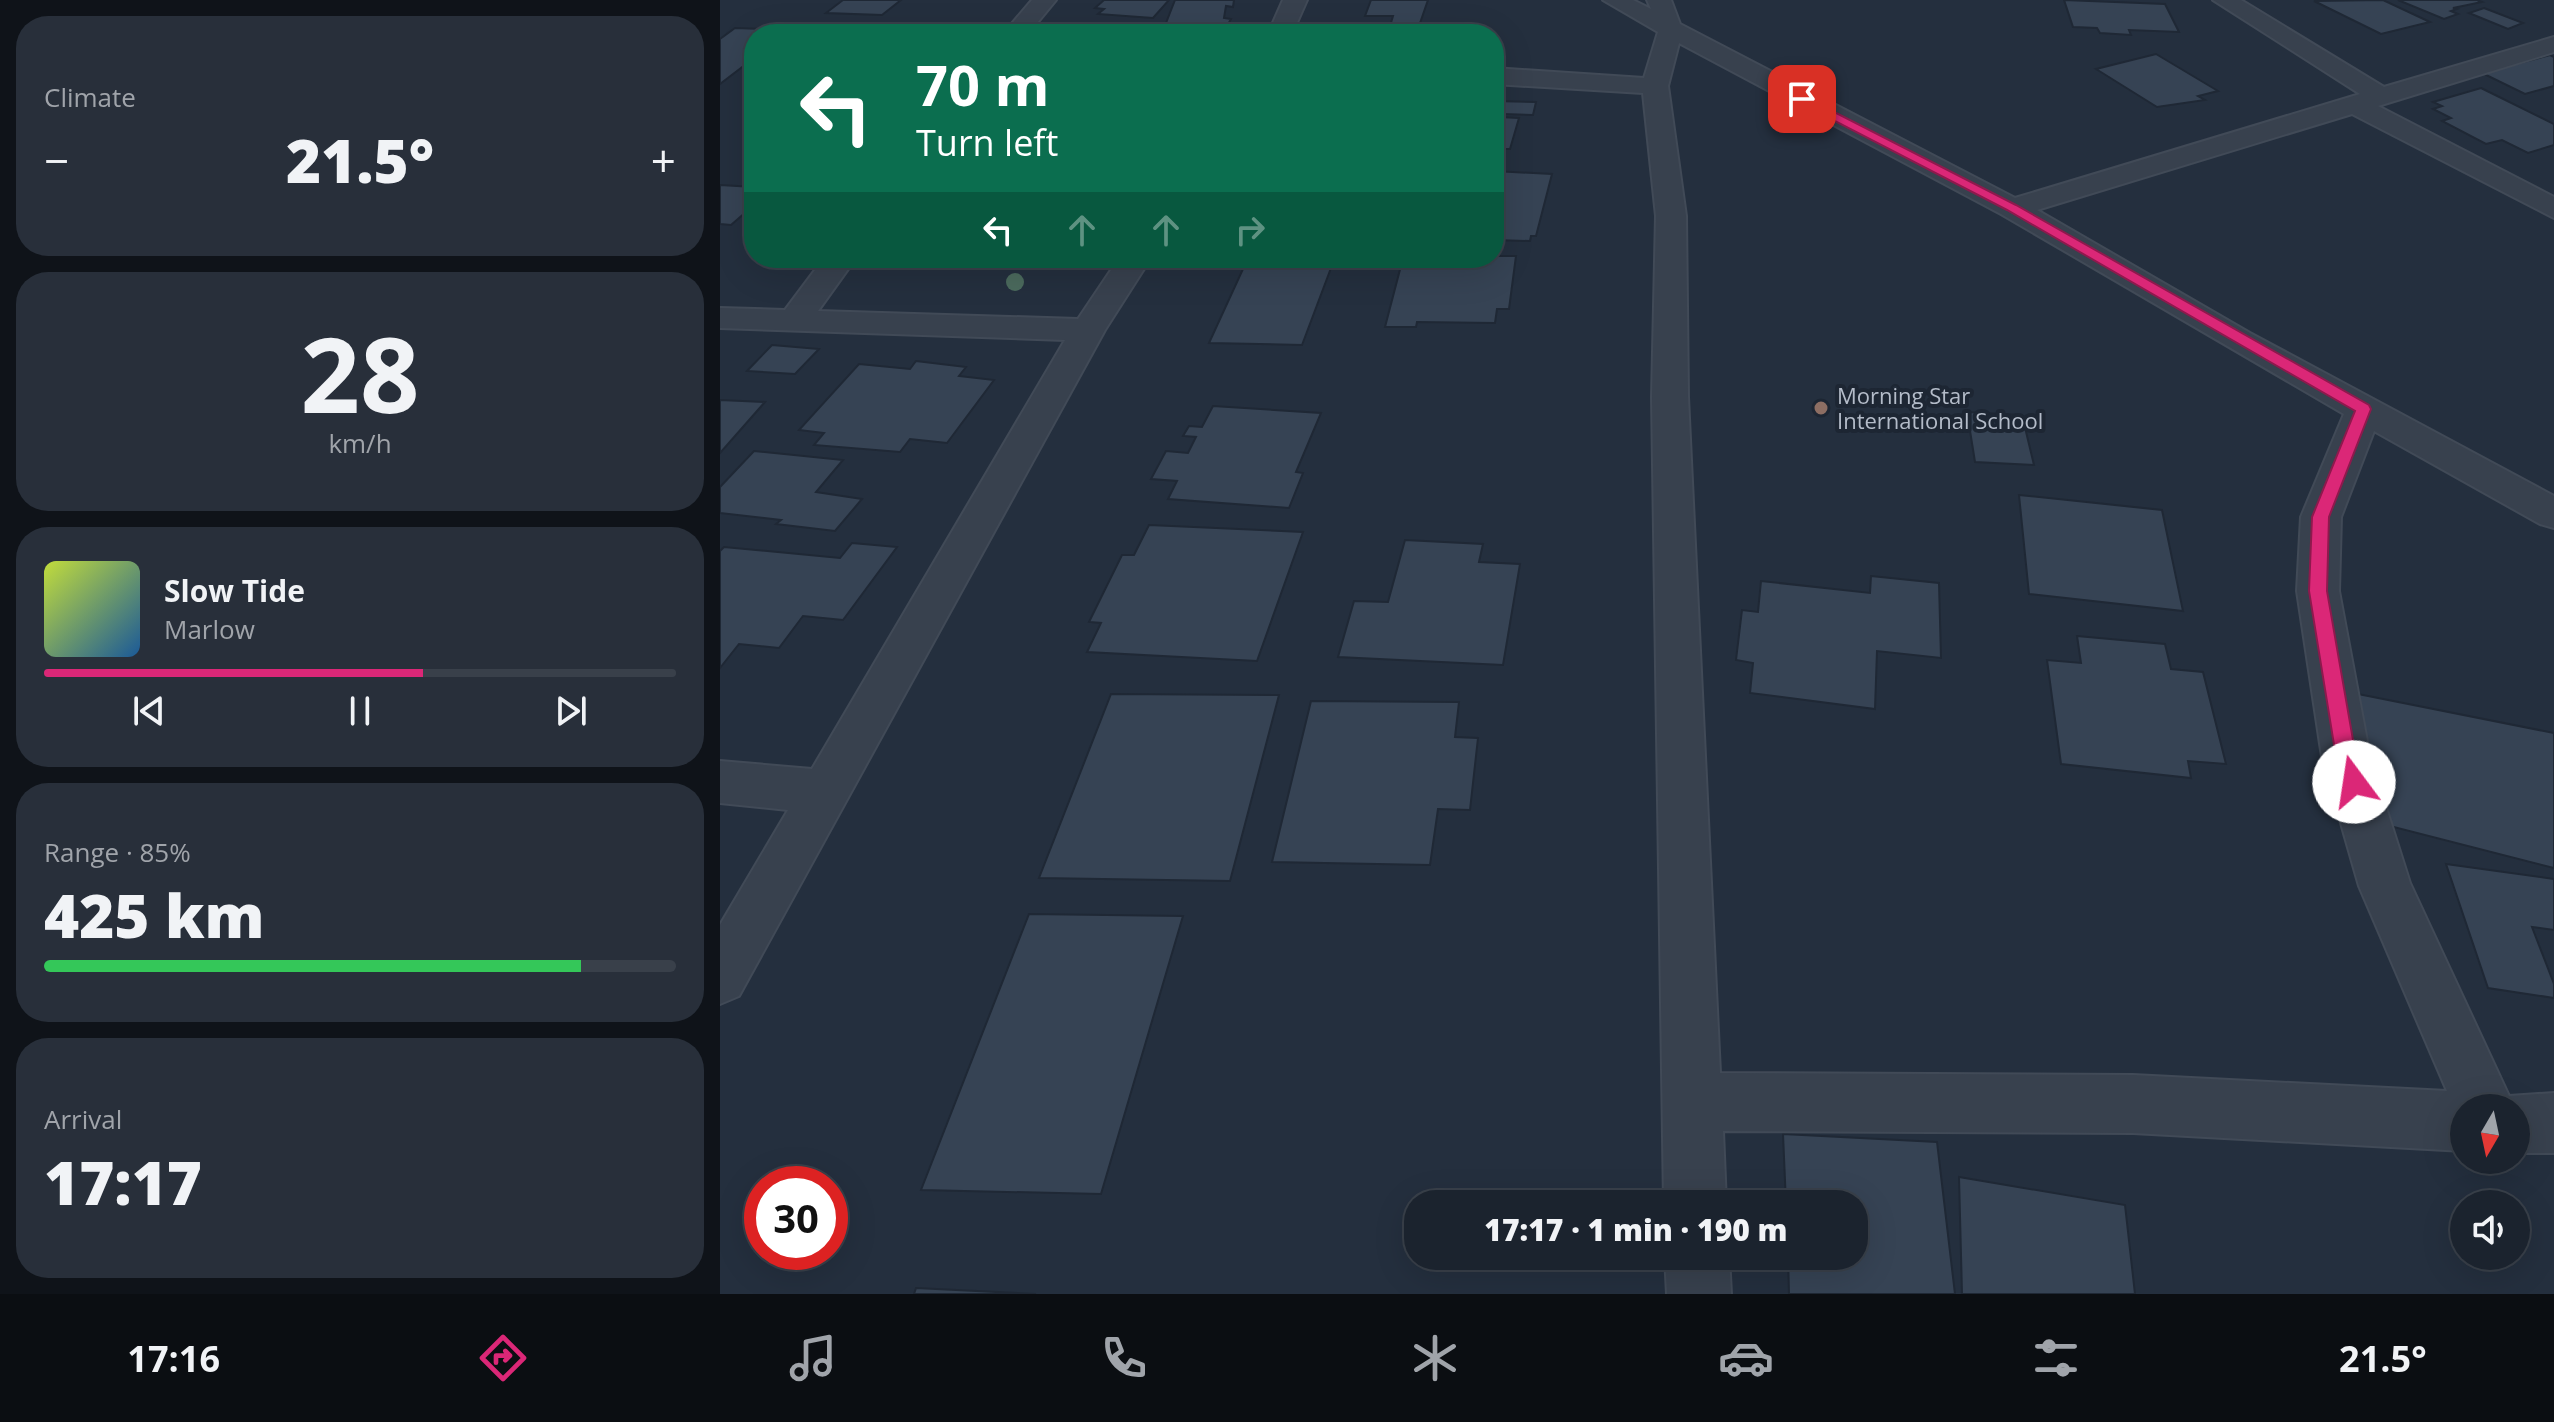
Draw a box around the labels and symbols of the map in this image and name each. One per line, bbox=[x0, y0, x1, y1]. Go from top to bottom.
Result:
pin bbox=[1768, 65, 1836, 133]
place label: Morning Star International School bbox=[1837, 380, 2043, 435]
marker: Morning Star International School bbox=[1812, 399, 1830, 417]
position arrow bbox=[2312, 740, 2396, 824]
north arrow bbox=[2450, 1094, 2530, 1174]
speed limit sign: 30 bbox=[744, 1166, 848, 1270]

